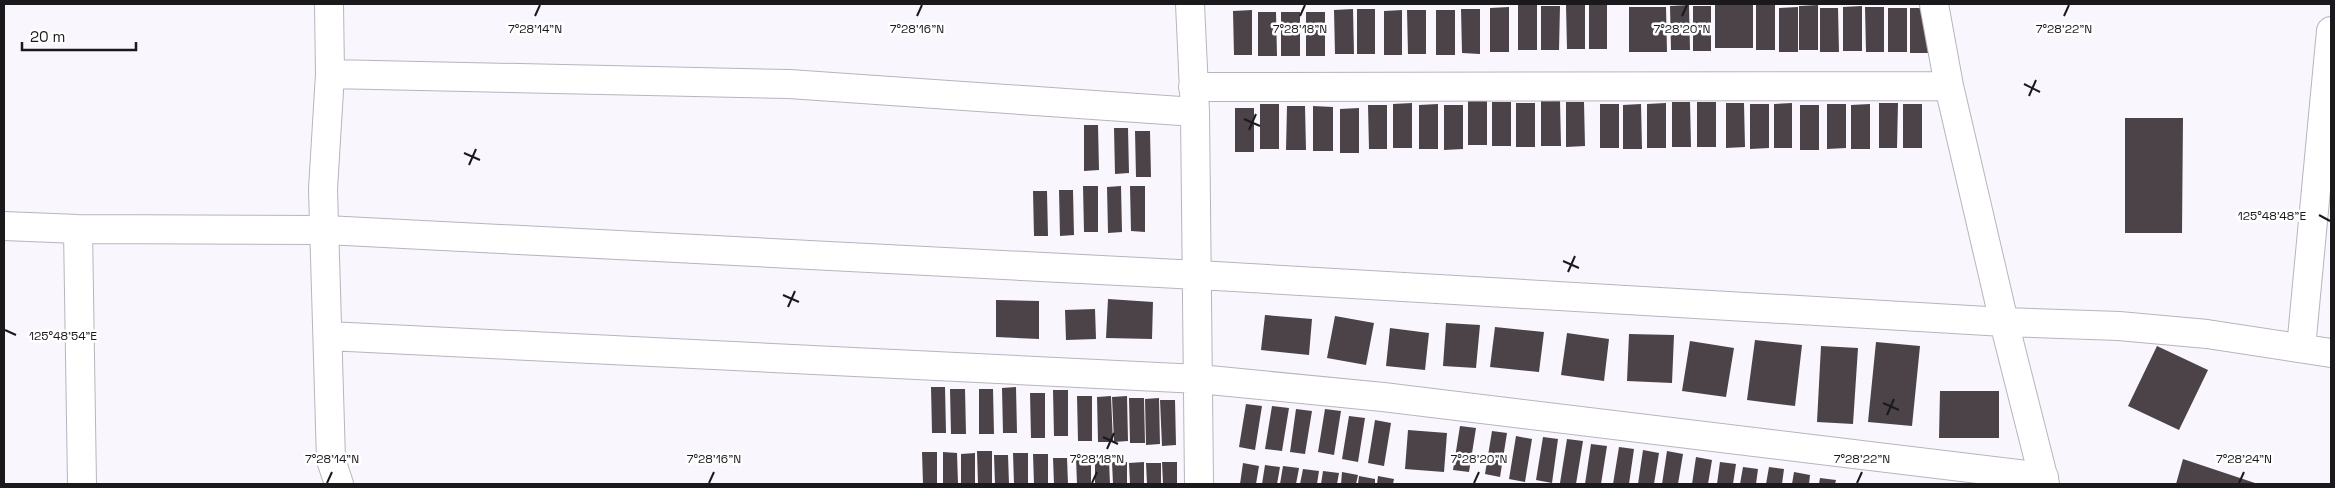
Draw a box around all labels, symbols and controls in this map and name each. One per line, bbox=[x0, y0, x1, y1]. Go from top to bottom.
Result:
scale bar bbox=[22, 20, 136, 52]
text: 7°28'14"N bbox=[508, 21, 562, 37]
text: 7°28'16"N bbox=[890, 21, 944, 37]
text: 7°28'18"N bbox=[1273, 21, 1327, 37]
text: 7°28'20"N bbox=[1653, 21, 1711, 37]
text: 7°28'22"N bbox=[2036, 21, 2092, 37]
text: 20 m bbox=[30, 27, 65, 46]
text: 125°48'48"E bbox=[2238, 208, 2306, 224]
text: 125°48'54"E bbox=[29, 328, 97, 344]
text: 7°28'14"N bbox=[305, 451, 359, 467]
text: 7°28'16"N bbox=[687, 451, 741, 467]
text: 7°28'18"N bbox=[1070, 451, 1124, 467]
text: 7°28'20"N bbox=[1450, 451, 1508, 467]
text: 7°28'22"N bbox=[1834, 451, 1890, 467]
text: 7°28'24"N bbox=[2216, 451, 2272, 467]

